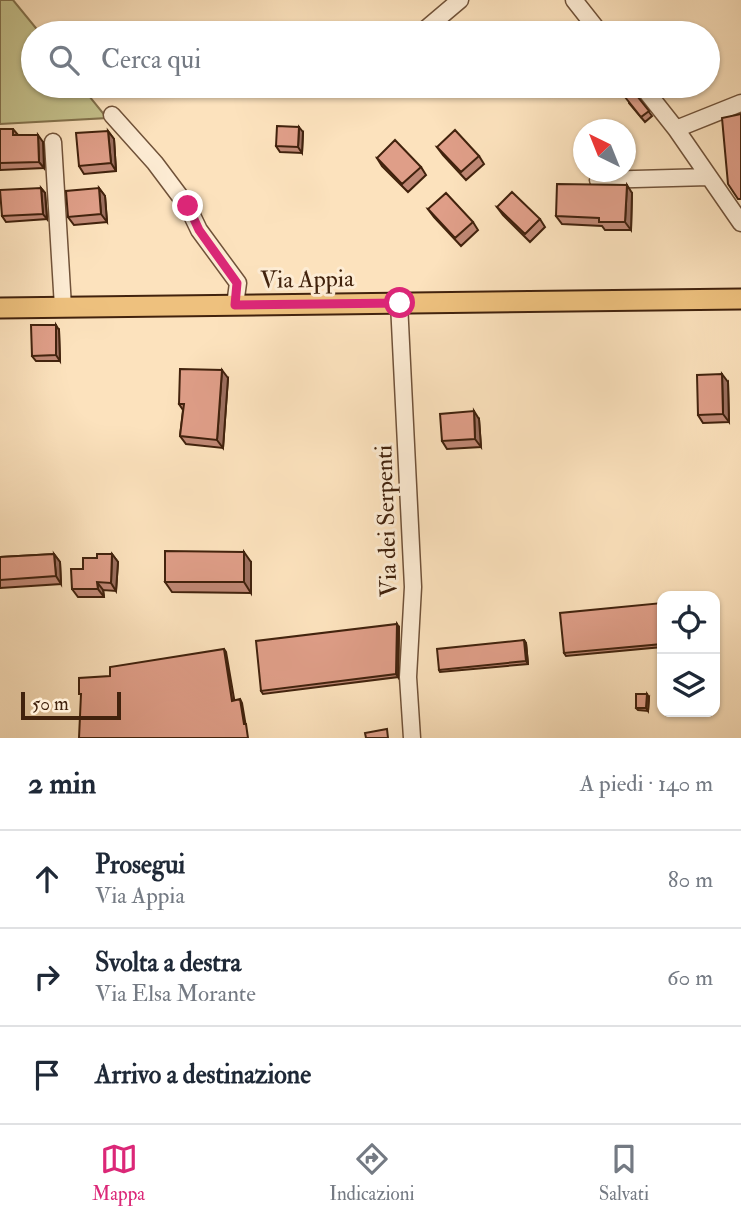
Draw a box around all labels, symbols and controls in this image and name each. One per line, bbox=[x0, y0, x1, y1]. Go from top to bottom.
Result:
search box bbox=[21, 21, 720, 98]
icon: search bbox=[45, 41, 83, 79]
text: Cerca qui bbox=[101, 44, 201, 76]
north arrow bbox=[573, 119, 636, 182]
route end bbox=[172, 190, 203, 221]
street label: Via Appia bbox=[260, 263, 355, 296]
route start bbox=[384, 287, 415, 318]
street label: Via dei Serpenti bbox=[368, 444, 405, 598]
map controls bbox=[657, 591, 720, 717]
button: locate bbox=[657, 591, 720, 654]
button: layers bbox=[657, 654, 720, 717]
scale bar bbox=[21, 689, 121, 721]
text: 50 m bbox=[32, 692, 69, 716]
text: 2 min bbox=[28, 765, 96, 802]
text: A piedi · 140 m bbox=[580, 769, 713, 798]
text: Prosegui bbox=[95, 849, 185, 881]
icon: ahead bbox=[28, 860, 66, 898]
text: 80 m bbox=[668, 865, 713, 894]
text: Via Appia bbox=[95, 881, 185, 910]
text: Svolta a destra bbox=[95, 947, 241, 979]
icon: right bbox=[28, 958, 66, 996]
text: 60 m bbox=[667, 963, 713, 992]
text: Via Elsa Morante bbox=[95, 979, 256, 1008]
icon: arrive bbox=[28, 1056, 66, 1094]
text: Arrivo a destinazione bbox=[95, 1059, 311, 1091]
tab: Mappa bbox=[92, 1140, 145, 1206]
tab: Indicazioni bbox=[329, 1140, 415, 1206]
tab: Salvati bbox=[599, 1140, 649, 1206]

